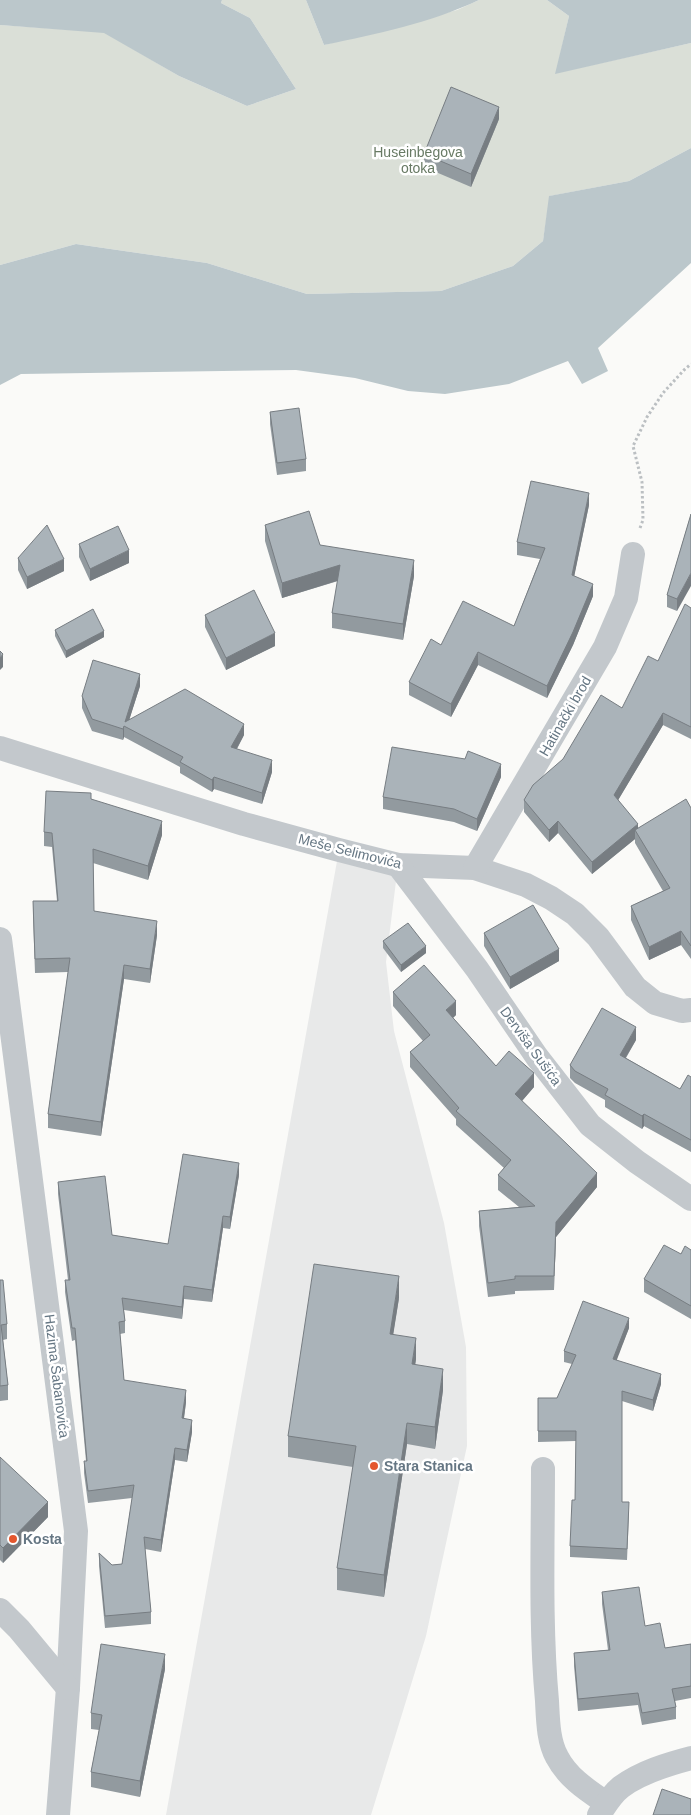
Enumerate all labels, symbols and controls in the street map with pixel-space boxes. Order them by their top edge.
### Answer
park label: Huseinbegova otoka [373,144,463,176]
street label: Hatinački brod [536,673,594,759]
street label: Meše Selimovića [297,830,403,872]
street label: Derviša Sušića [497,1004,565,1089]
street label: Hazima Šabanovića [41,1313,73,1439]
place label: Stara Stanica [384,1458,473,1474]
marker: Stara Stanica [368,1460,380,1472]
place label: Kosta [23,1531,62,1547]
marker: Kosta [7,1533,19,1545]

